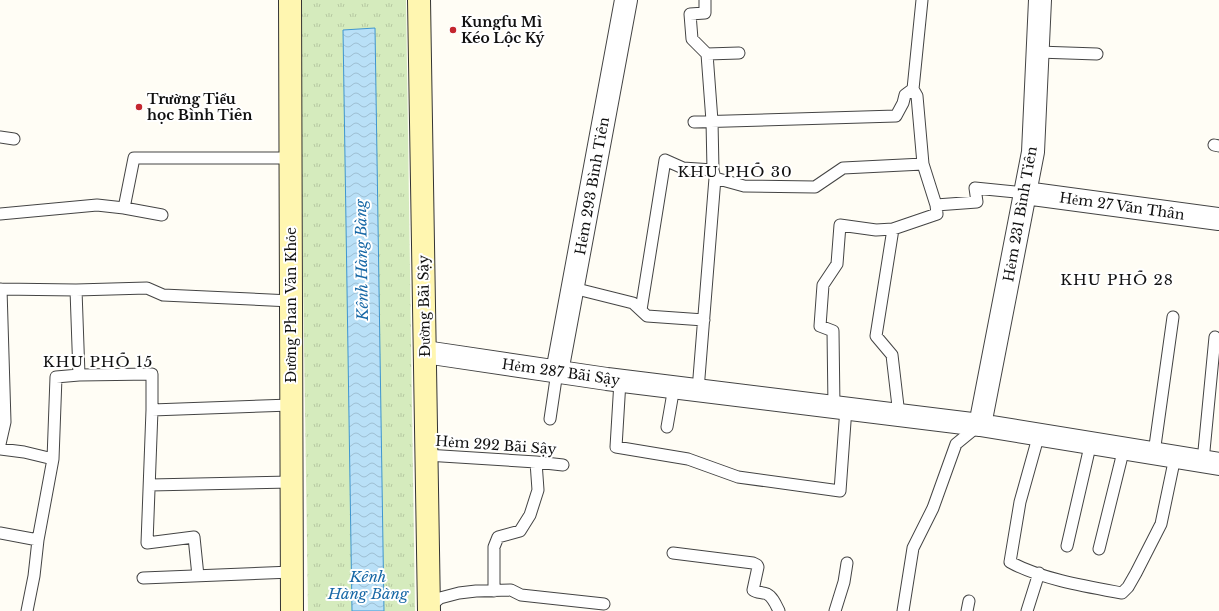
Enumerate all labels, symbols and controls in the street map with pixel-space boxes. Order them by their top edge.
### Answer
place label: Kungfu Mì Kéo Lộc Ký [461,13,545,47]
marker: Kungfu Mì Kéo Lộc Ký [448,25,458,35]
place label: Trường Tiểu học Bình Tiên [147,90,252,124]
marker: Trường Tiểu học Bình Tiên [134,102,144,112]
street label: Hẻm 293 Bình Tiên [571,115,613,257]
street label: Hẻm 231 Bình Tiên [999,144,1041,283]
district label: KHU PHỐ 30 [677,162,793,181]
street label: Hẻm 27 Văn Thân [1058,188,1186,224]
water label: Kênh Hàng Bàng [351,199,372,322]
street label: Đường Phan Văn Khỏe [282,227,300,383]
street label: Đường Bãi Sậy [414,255,434,357]
district label: KHU PHỐ 28 [1060,270,1174,289]
district label: KHU PHỐ 15 [43,352,153,371]
street label: Hẻm 287 Bãi Sậy [501,355,621,389]
street label: Hẻm 292 Bãi Sậy [435,432,557,458]
water label: Kênh Hàng Bàng [327,567,409,603]

